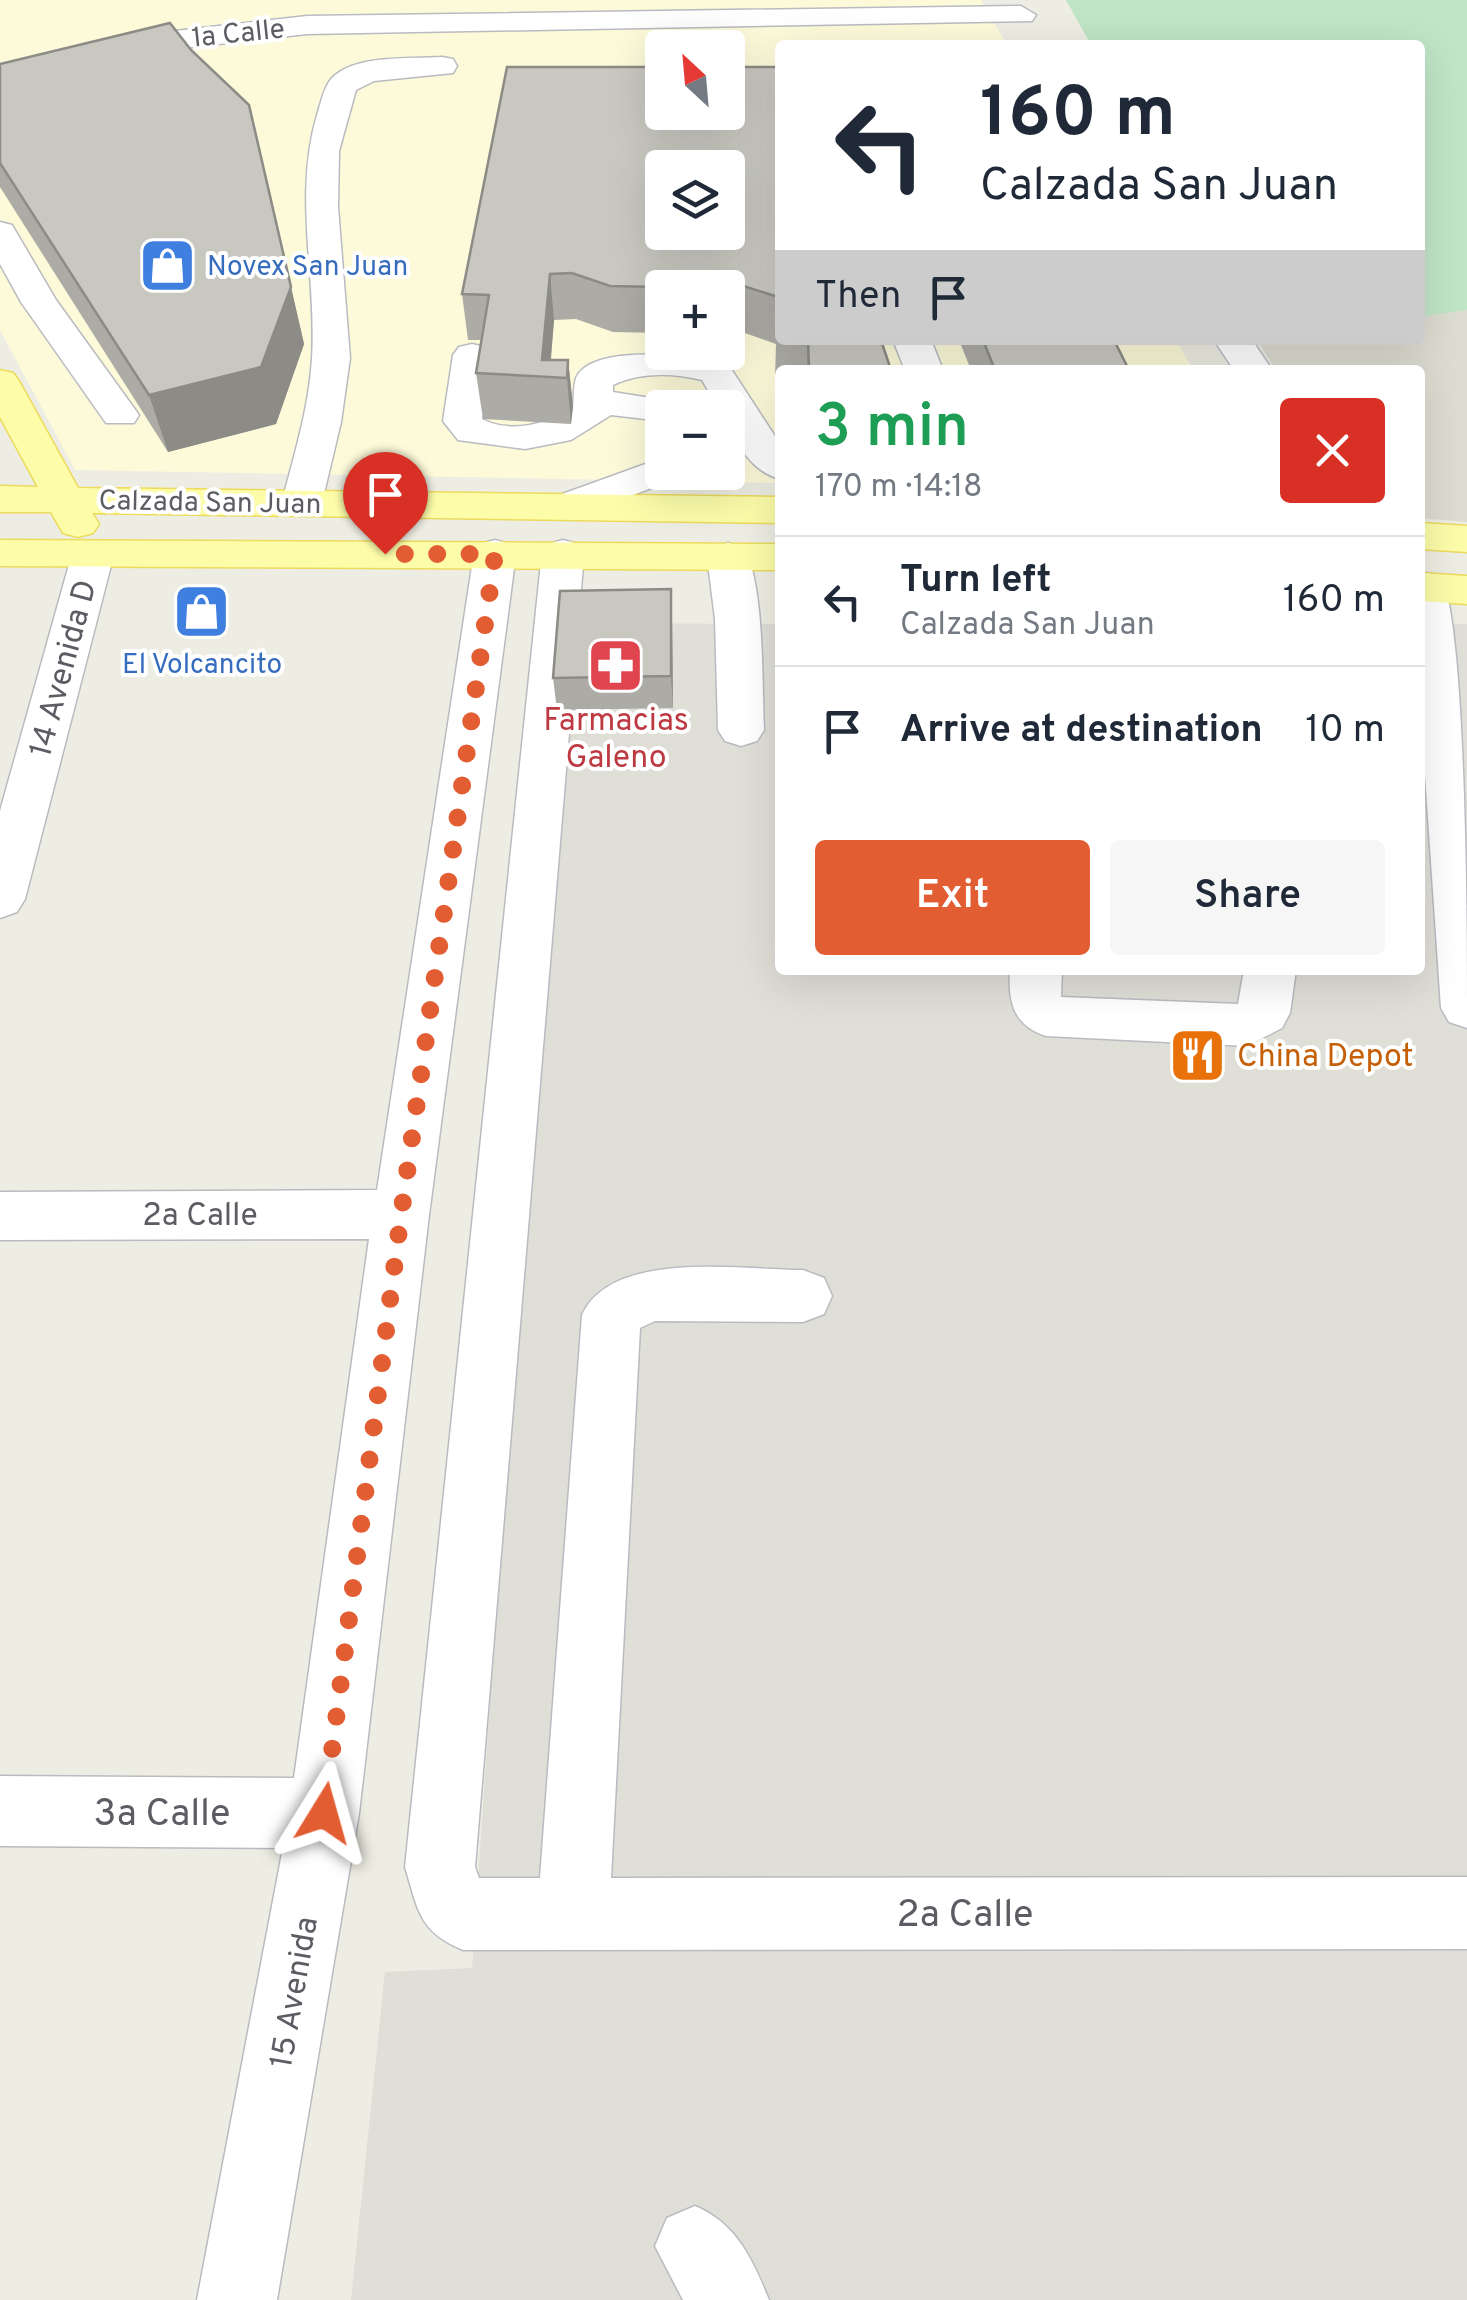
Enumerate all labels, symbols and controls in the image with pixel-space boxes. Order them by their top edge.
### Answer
street label: 1a Calle [190,12,287,58]
north arrow [645,30,745,130]
map controls [645,30,745,490]
text: 160 m [980,72,1176,161]
icon: left [815,80,945,210]
button: layers [645,150,745,250]
text: Calzada San Juan [980,159,1338,216]
shop icon: Novex San Juan [138,235,198,295]
place label: Novex San Juan [207,250,408,286]
button: + [645,270,745,370]
icon: arrive [921,270,976,325]
text: Then [815,273,901,322]
button: − [645,390,745,490]
text: 3 min [815,392,969,468]
button: close [1280,398,1385,503]
pin [343,452,428,555]
icon: arrive [358,467,413,522]
text: 170 m · 14:18 [815,468,983,508]
street label: Calzada San Juan [98,484,322,524]
text: Turn left [900,557,1052,606]
icon: left [815,574,870,629]
street label: 14 Avenida D [22,576,108,762]
text: 160 m [1283,577,1385,626]
shop icon: El Volcancito [172,582,232,642]
text: Calzada San Juan [900,606,1155,646]
pharmacy icon: Farmacias Galeno [586,635,646,695]
place label: El Volcancito [122,648,282,684]
place label: Farmacias Galeno [543,702,689,779]
icon: arrive [815,704,870,759]
text: Arrive at destination [900,707,1263,756]
text: 10 m [1305,707,1385,756]
button: Exit [815,840,1090,955]
button: Share [1110,840,1385,955]
restaurant icon: China Depot [1168,1025,1228,1085]
place label: China Depot [1237,1038,1414,1078]
street label: 2a Calle [142,1197,258,1237]
position arrow [272,1761,376,1865]
street label: 3a Calle [93,1791,231,1840]
street label: 2a Calle [896,1892,1034,1941]
street label: 15 Avenida [263,1914,329,2071]

